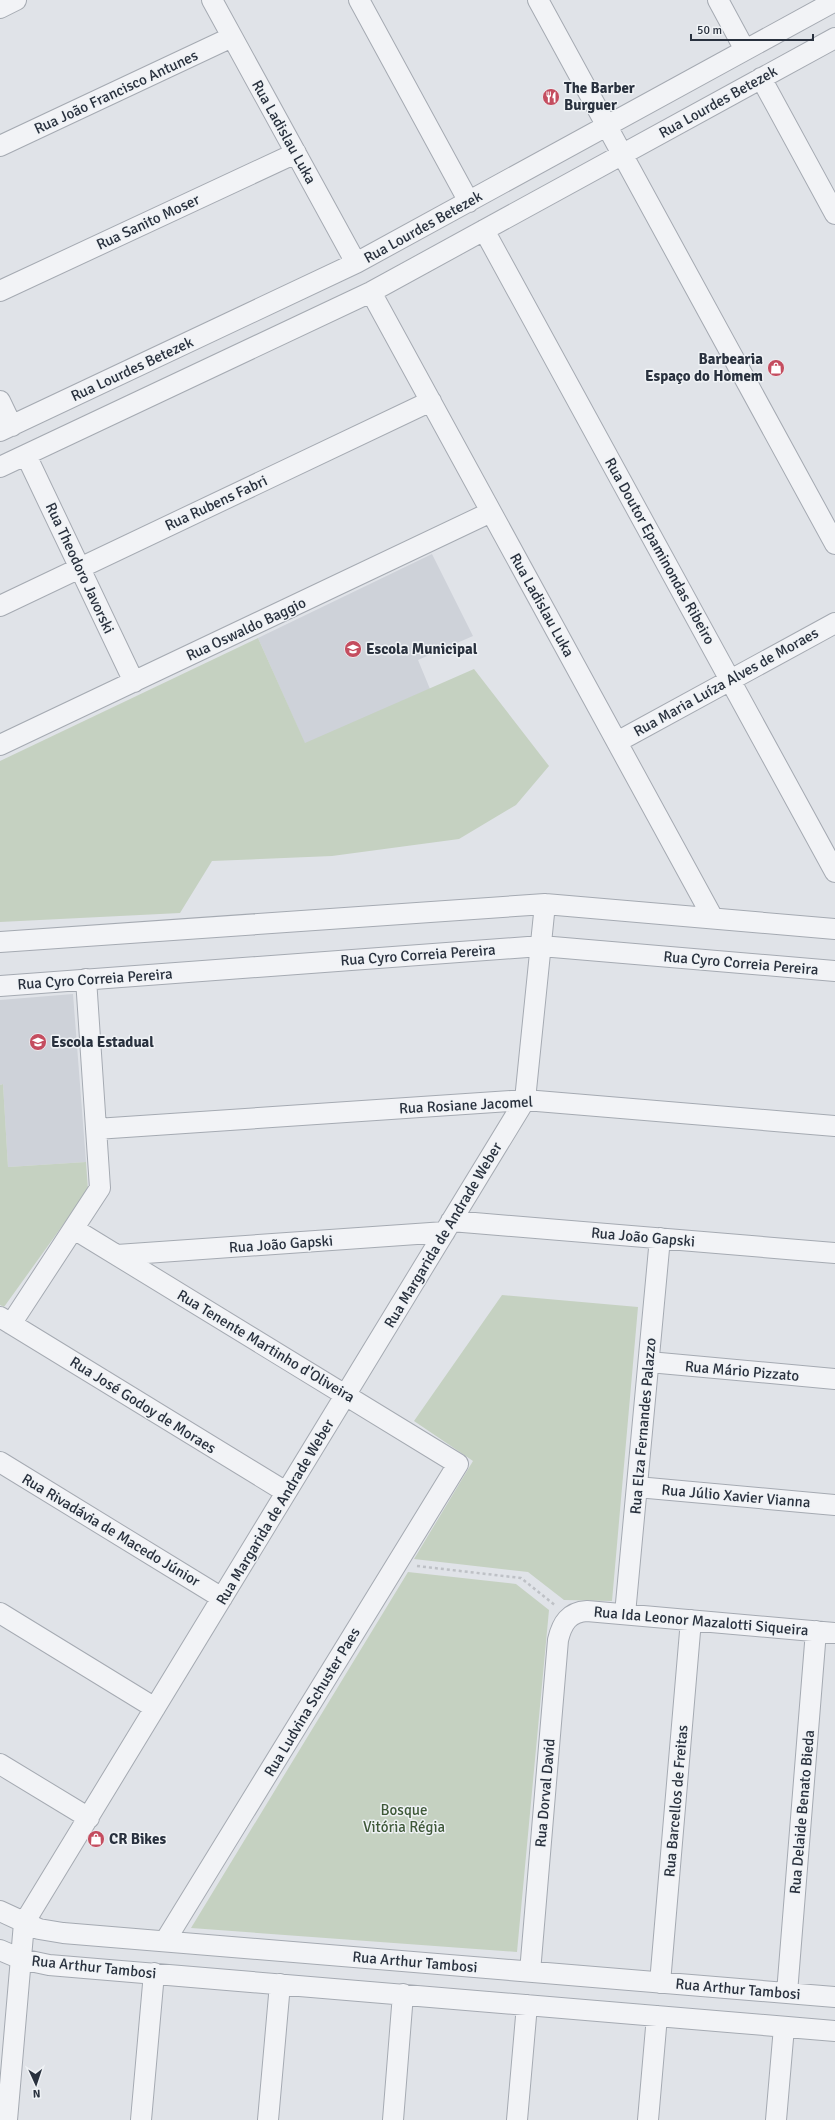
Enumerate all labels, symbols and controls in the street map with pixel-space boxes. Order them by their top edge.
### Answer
scale bar [691,16,813,42]
text: 50 m [697,23,722,38]
street label: Rua João Francisco Antunes [31,46,201,138]
street label: Rua Lourdes Betezek [656,62,781,142]
street label: Rua Ladislau Luka [248,77,320,187]
place label: The Barber Burguer [564,79,635,114]
restaurant icon: The Barber Burguer [541,87,561,107]
street label: Rua Lourdes Betezek [361,187,486,267]
street label: Rua Sanito Moser [94,190,203,254]
street label: Rua Lourdes Betezek [68,333,196,405]
place label: Barbearia Espaço do Homem [645,350,763,385]
shop icon: Barbearia Espaço do Homem [766,358,786,378]
street label: Rua Doutor Epaminondas Ribeiro [601,455,719,648]
street label: Rua Rubens Fabri [162,471,270,535]
street label: Rua Theodoro Javorski [42,500,118,636]
street label: Rua Ladislau Luka [506,550,578,660]
street label: Rua Oswaldo Baggio [183,593,309,665]
street label: Rua Maria Luíza Alves de Moraes [630,623,822,740]
school or university icon: Escola Municipal [343,639,363,659]
place label: Escola Municipal [366,640,478,658]
street label: Rua Cyro Correia Pereira [340,941,496,969]
street label: Rua Cyro Correia Pereira [663,947,819,979]
street label: Rua Cyro Correia Pereira [17,965,173,993]
school or university icon: Escola Estadual [28,1032,48,1052]
place label: Escola Estadual [51,1033,154,1051]
street label: Rua Rosiane Jacomel [399,1093,533,1117]
street label: Rua Margarida de Andrade Weber [380,1138,506,1331]
street label: Rua João Gapski [590,1223,696,1251]
street label: Rua João Gapski [228,1231,334,1257]
street label: Rua Tenente Martinho d'Oliveira [174,1286,358,1406]
street label: Rua Elza Fernandes Palazzo [626,1337,660,1515]
street label: Rua José Godoy de Moraes [67,1353,220,1458]
street label: Rua Mário Pizzato [684,1357,800,1385]
street label: Rua Margarida de Andrade Weber [212,1415,338,1608]
street label: Rua Rivadávia de Macedo Júnior [19,1470,204,1591]
street label: Rua Júlio Xavier Vianna [661,1481,811,1511]
street label: Rua Ida Leonor Mazalotti Siqueira [593,1603,809,1639]
street label: Rua Ludvina Schuster Paes [260,1624,364,1780]
street label: Rua Barcellos de Freitas [660,1724,692,1878]
street label: Rua Delaide Benato Bieda [786,1729,818,1895]
street label: Rua Dorval David [531,1738,559,1848]
park label: Bosque Vitória Régia [363,1801,445,1836]
shop icon: CR Bikes [86,1829,106,1849]
place label: CR Bikes [109,1830,166,1848]
street label: Rua Arthur Tambosi [352,1948,478,1976]
street label: Rua Arthur Tambosi [31,1951,157,1983]
street label: Rua Arthur Tambosi [675,1975,801,2003]
north arrow [16,2064,56,2104]
text: N [32,2087,41,2100]

